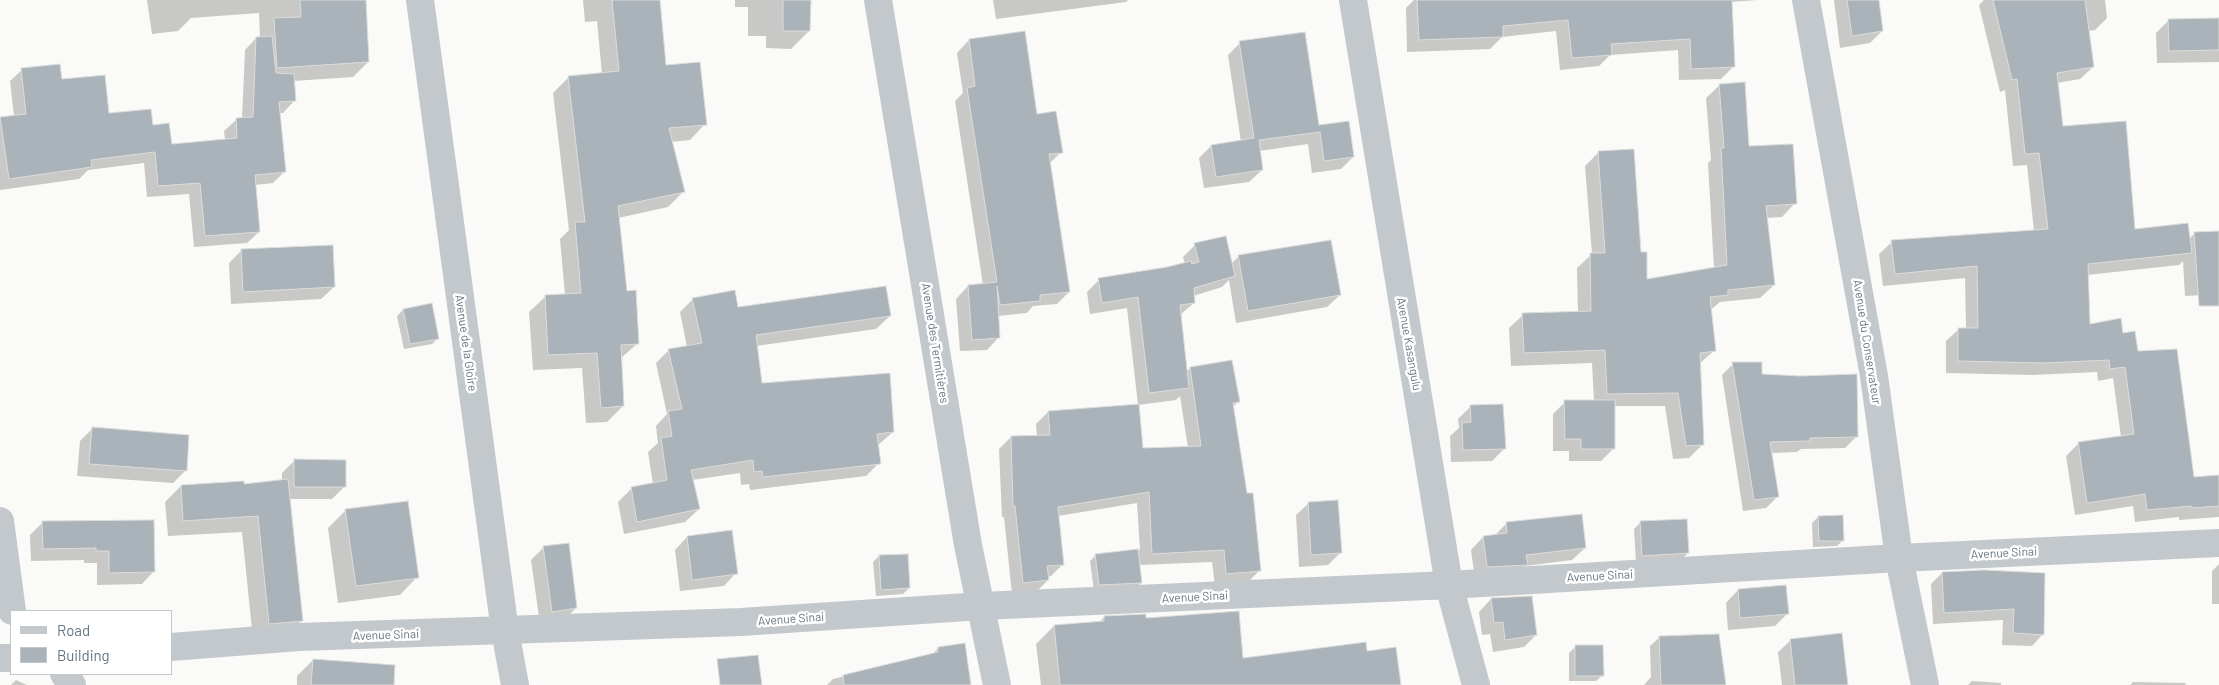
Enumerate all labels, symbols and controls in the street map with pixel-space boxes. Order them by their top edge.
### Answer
street label: Avenue du Conservateur [1850,279,1884,405]
street label: Avenue des Termitières [918,282,952,404]
street label: Avenue de la Gloire [452,294,480,392]
street label: Avenue Kasangulu [1394,296,1424,392]
street label: Avenue Sinai [1971,544,2037,562]
street label: Avenue Sinai [1567,567,1633,585]
street label: Avenue Sinai [1162,588,1228,606]
legend [10,610,172,675]
street label: Avenue Sinai [757,610,825,628]
text: Road [57,621,90,639]
street label: Avenue Sinai [353,627,419,643]
text: Building [57,646,110,664]

